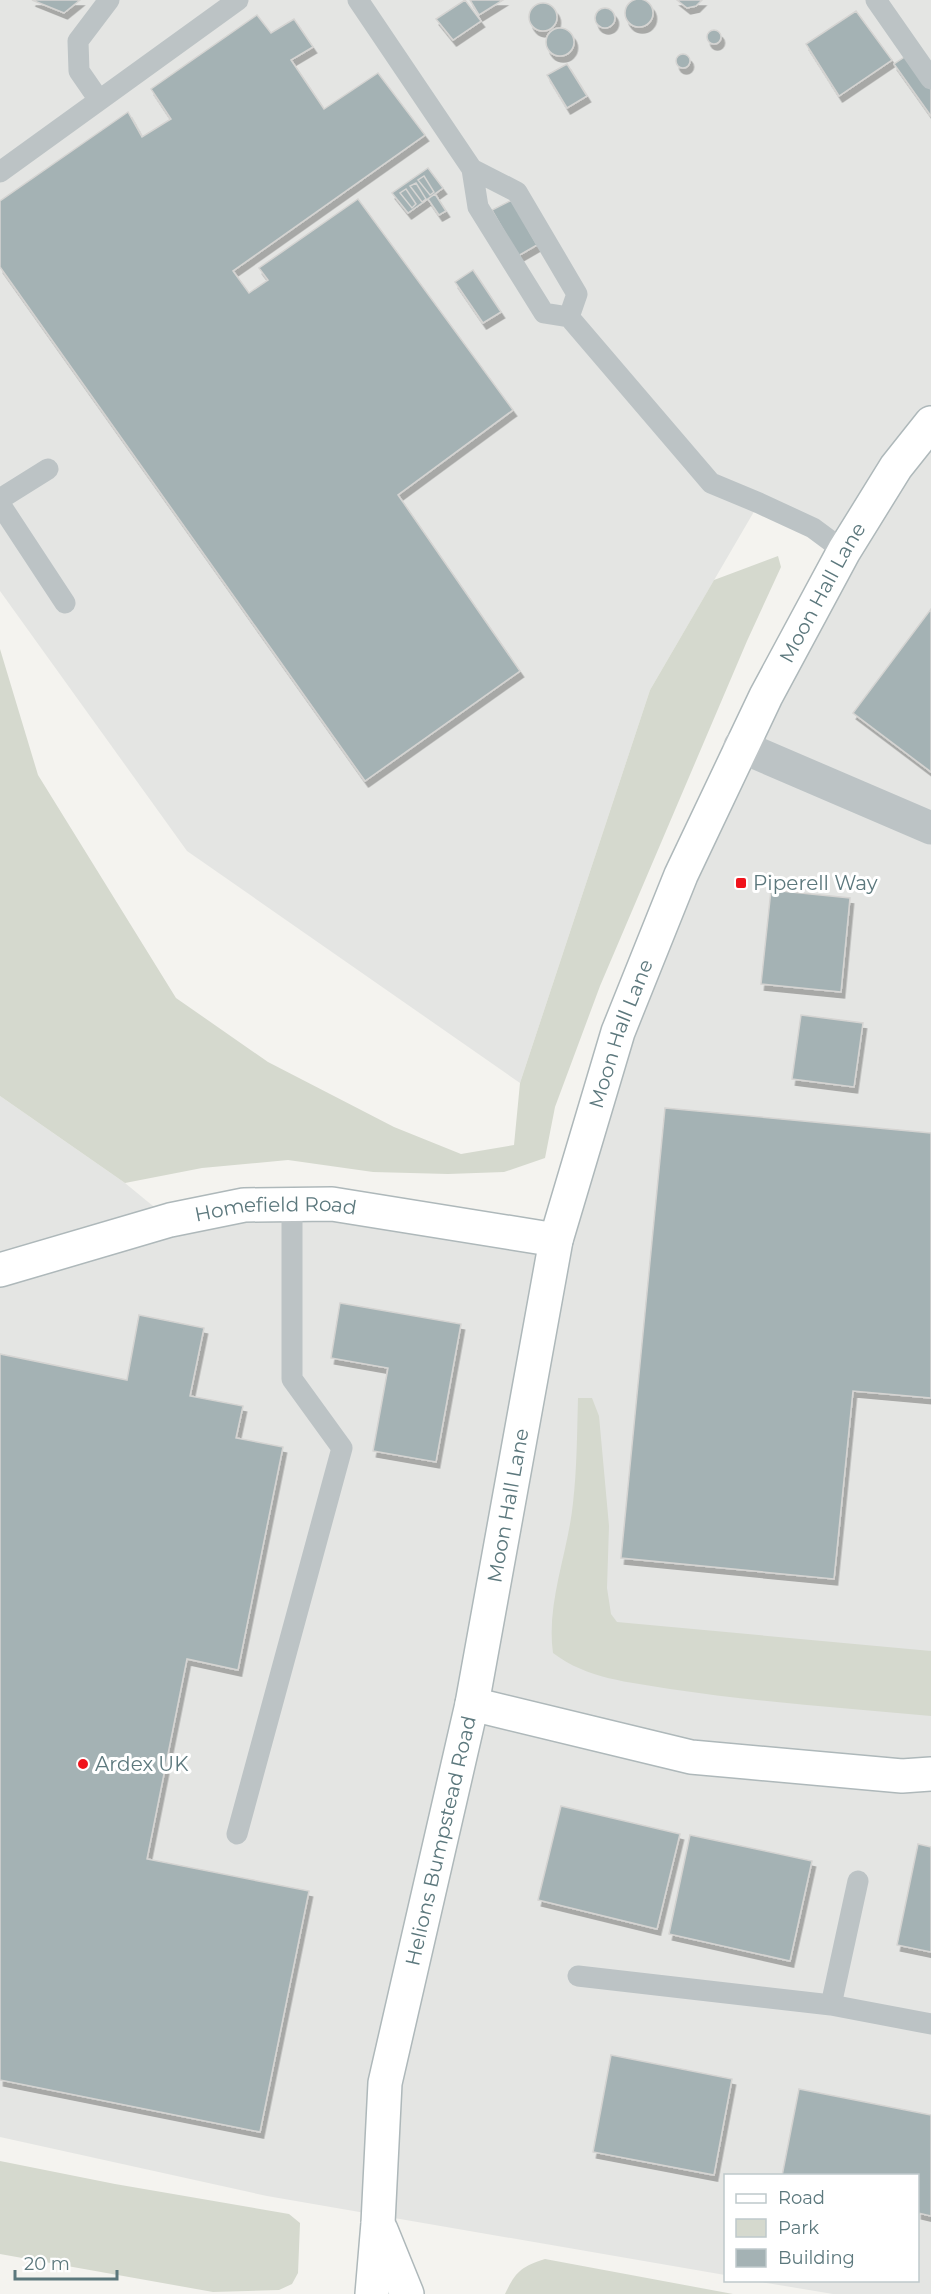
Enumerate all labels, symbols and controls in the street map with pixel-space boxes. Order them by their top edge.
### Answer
street label: Moon Hall Lane [774,518,871,667]
place label: Piperell Way [753,871,878,895]
marker: Piperell Way [734,876,748,890]
street label: Moon Hall Lane [584,956,658,1111]
street label: Homefield Road [192,1192,358,1227]
street label: Moon Hall Lane [482,1426,534,1585]
street label: Helions Bumpstead Road [400,1713,481,1968]
place label: Ardex UK [95,1752,189,1776]
marker: Ardex UK [76,1757,90,1771]
legend [724,2174,919,2282]
text: Road [778,2187,825,2209]
text: Park [778,2217,819,2239]
scale bar [15,2243,117,2281]
text: Building [778,2247,855,2269]
text: 20 m [24,2253,70,2275]

